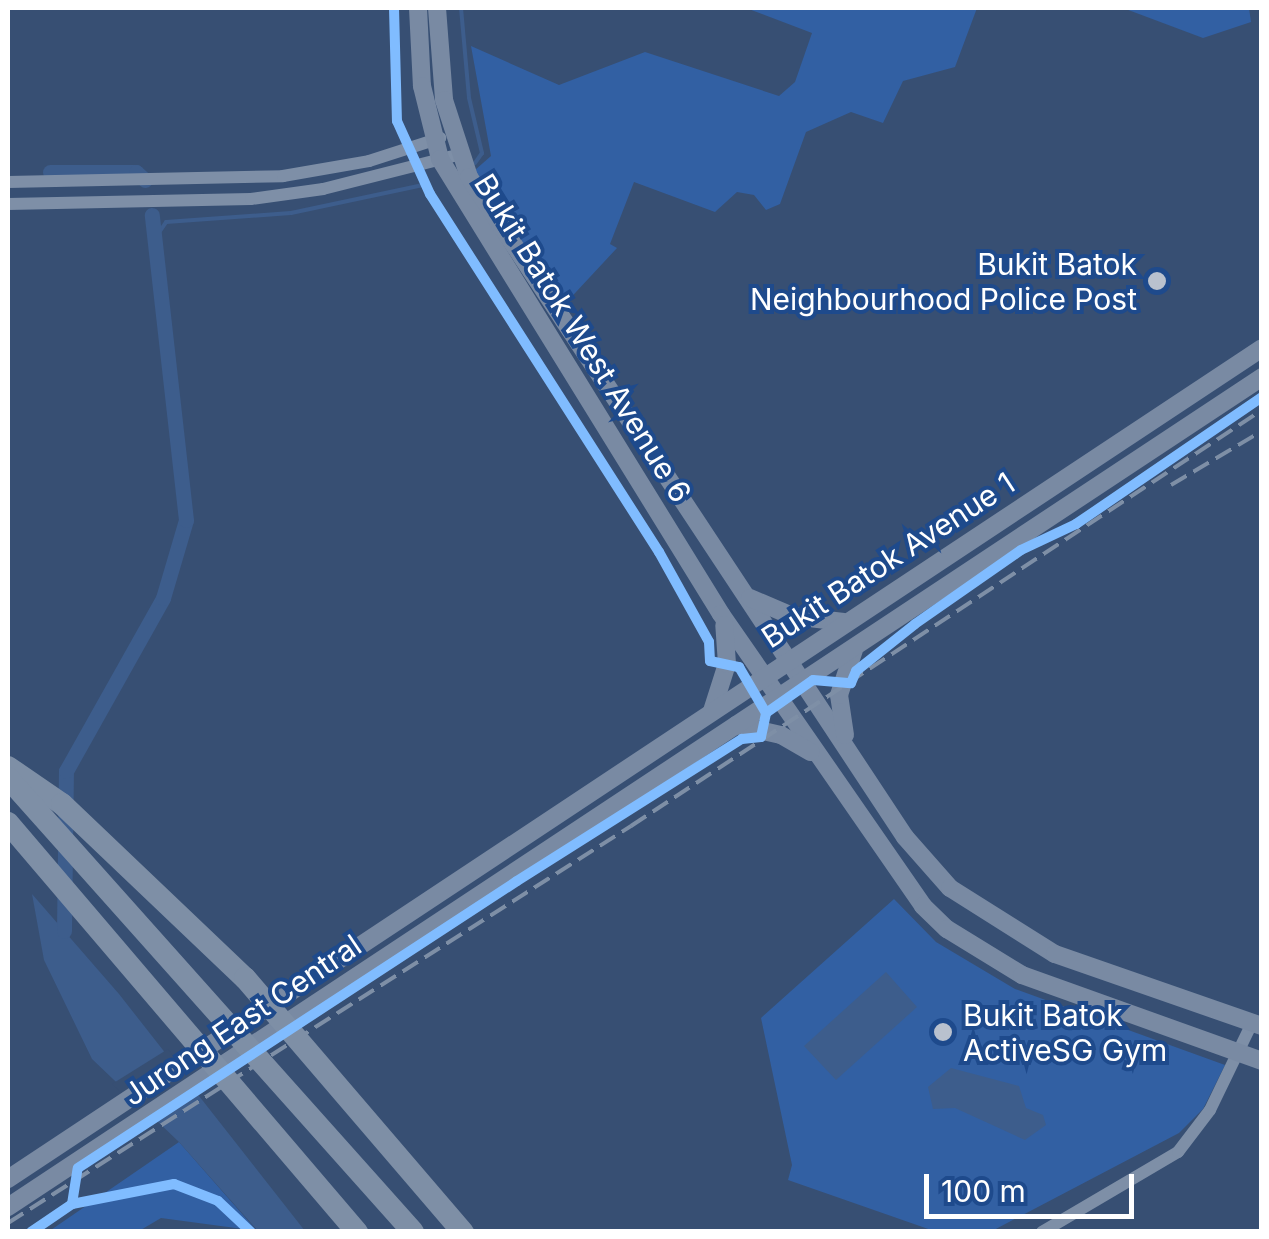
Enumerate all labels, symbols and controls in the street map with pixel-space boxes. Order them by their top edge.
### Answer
street label: Bukit Batok West Avenue 6 [467,167,699,509]
place label: Bukit Batok Neighbourhood Police Post [750,246,1137,316]
marker: Bukit Batok Neighbourhood Police Post [1146,270,1168,292]
street label: Bukit Batok Avenue 1 [755,465,1021,655]
street label: Jurong East Central [116,927,368,1113]
place label: Bukit Batok ActiveSG Gym [963,997,1167,1068]
marker: Bukit Batok ActiveSG Gym [932,1021,954,1043]
scale bar [929,1154,1139,1216]
text: 100 m [941,1173,1026,1209]

